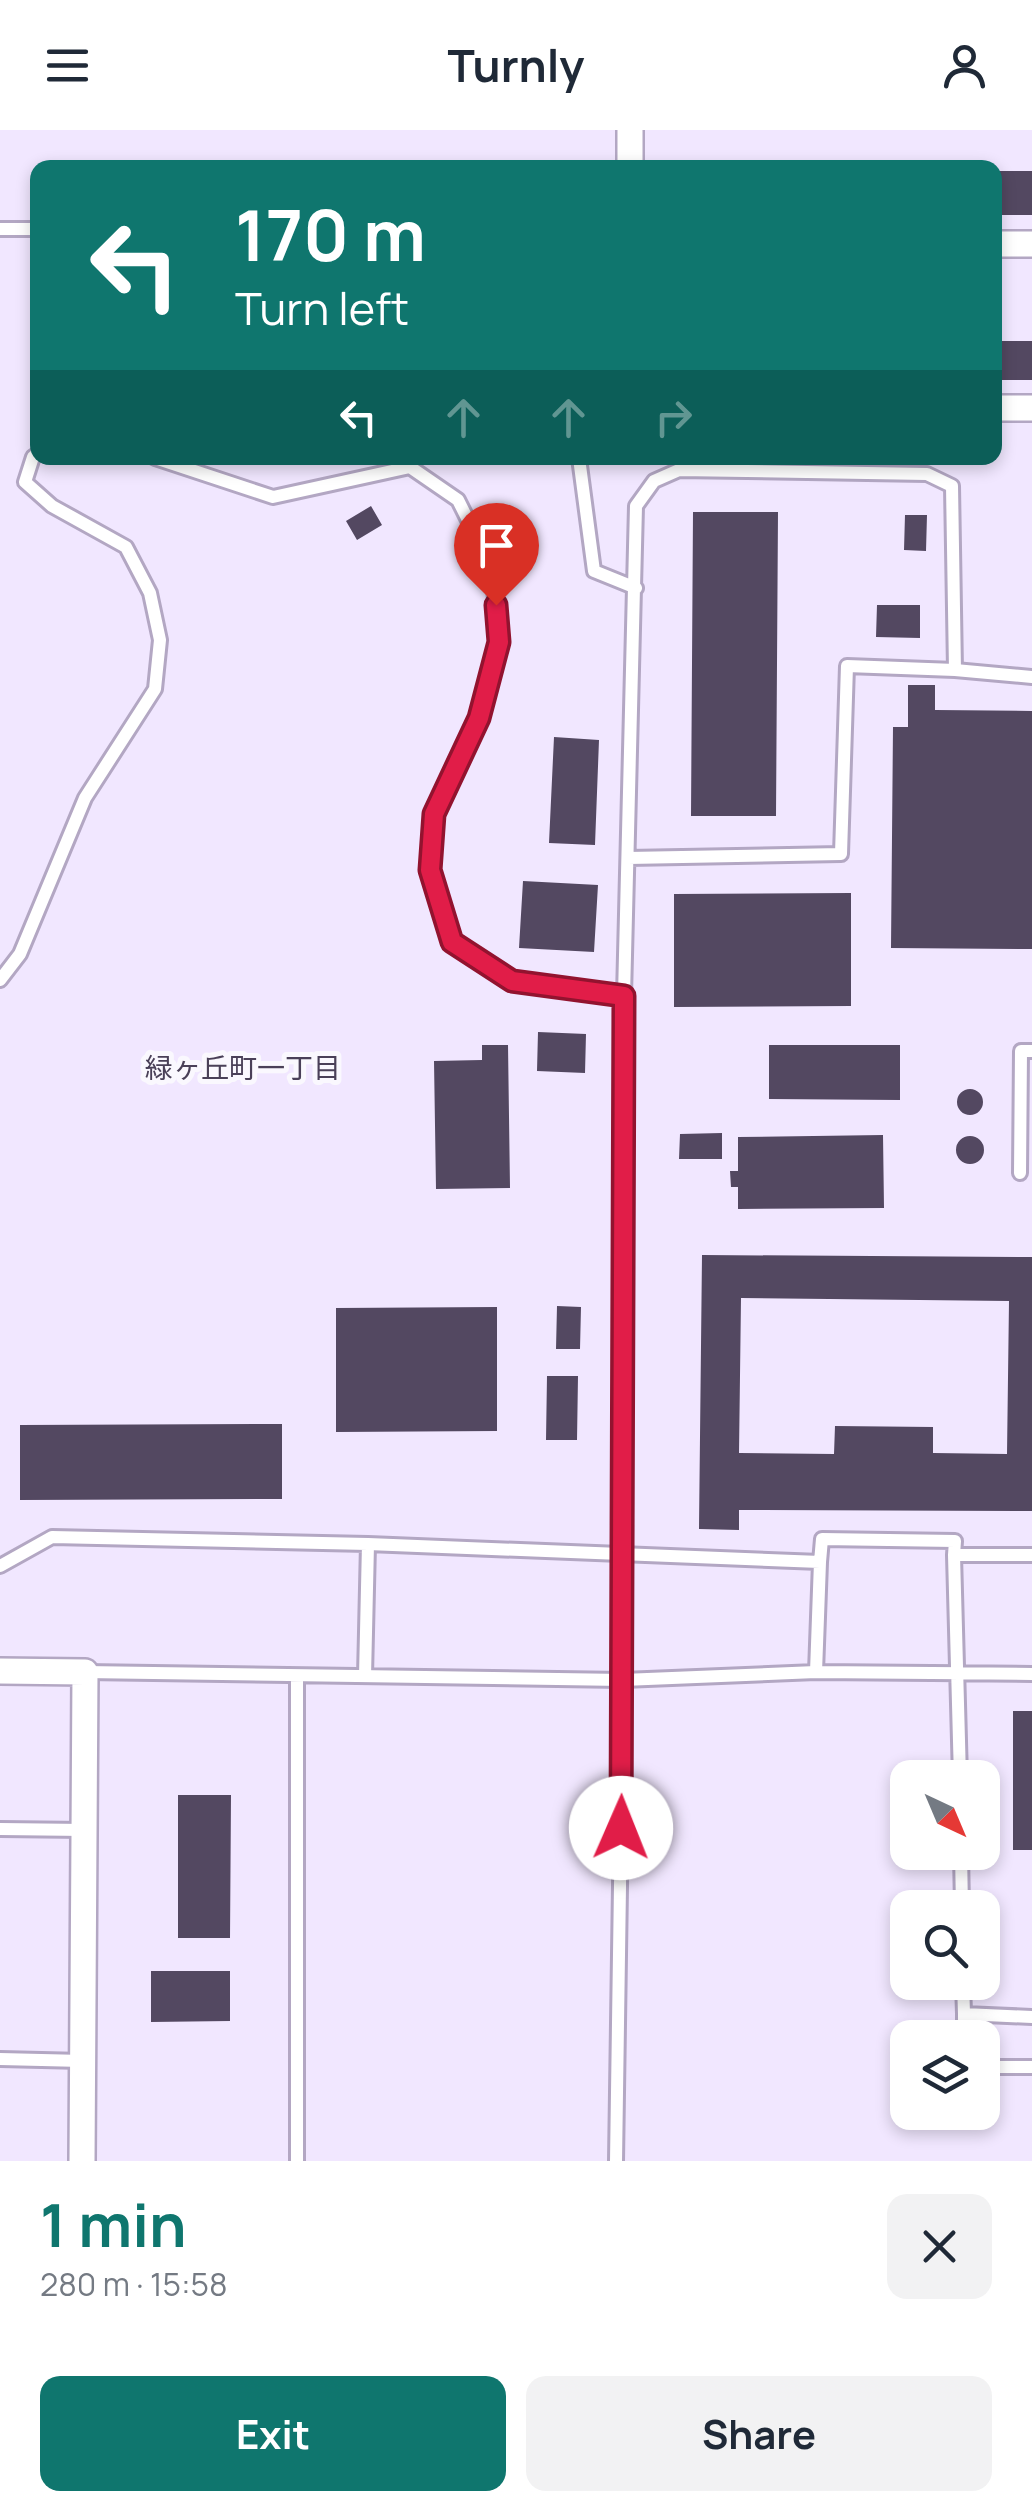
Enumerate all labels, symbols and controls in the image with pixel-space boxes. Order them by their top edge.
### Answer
text: Turnly [447,34,585,96]
icon: menu [40,38,95,93]
icon: person [937,38,992,93]
text: 170 m [235,186,426,282]
icon: left [70,200,200,330]
text: Turn left [235,277,409,339]
icon: left [331,390,386,445]
icon: ahead [436,390,491,445]
icon: ahead [541,390,596,445]
icon: right [646,390,701,445]
pin [454,503,539,606]
icon: arrive [469,518,524,573]
district label: 緑ヶ丘町一丁目 [145,1048,341,1086]
north arrow [890,1760,1000,1870]
map controls [890,1760,1000,2130]
position arrow [569,1776,673,1880]
button: search [890,1890,1000,2000]
button: layers [890,2020,1000,2130]
text: 1 min [40,2183,187,2265]
button: close [887,2194,992,2299]
text: 280 m · 15:58 [40,2262,228,2306]
button: Exit [40,2376,506,2491]
button: Share [526,2376,992,2491]

